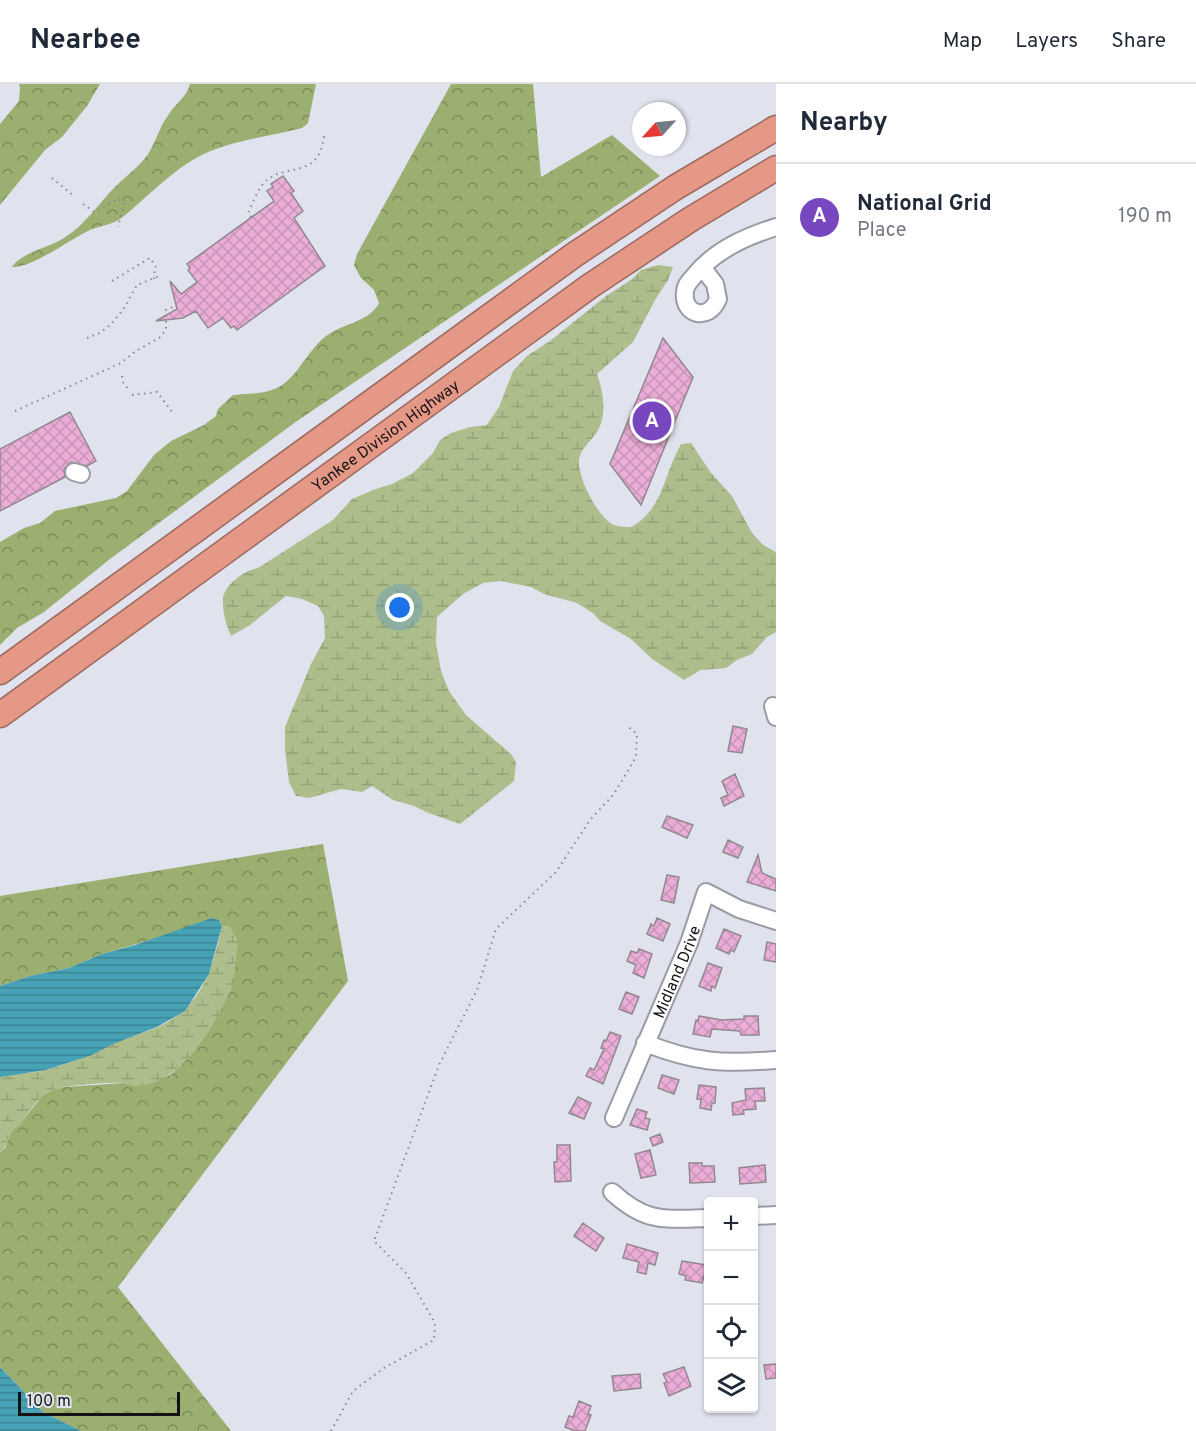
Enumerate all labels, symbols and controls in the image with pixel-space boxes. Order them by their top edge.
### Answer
text: Nearbee [30,23,141,59]
text: Map [943,28,982,55]
text: Layers [1015,28,1078,55]
text: Share [1111,28,1166,55]
north arrow [632,102,686,156]
text: Nearby [800,107,888,140]
text: National Grid [857,191,992,218]
text: A [812,204,827,230]
text: 190 m [1118,204,1172,230]
text: Place [857,218,907,244]
street label: Yankee Division Highway [308,376,464,497]
pin: A [632,398,672,444]
your location [385,593,414,622]
street label: Midland Drive [650,923,706,1022]
map controls [704,1197,758,1413]
button: + [704,1197,758,1251]
button: − [704,1251,758,1305]
button: locate [704,1305,758,1359]
button: layers [704,1359,758,1413]
scale bar [18,1389,180,1416]
text: 100 m [27,1392,71,1412]

